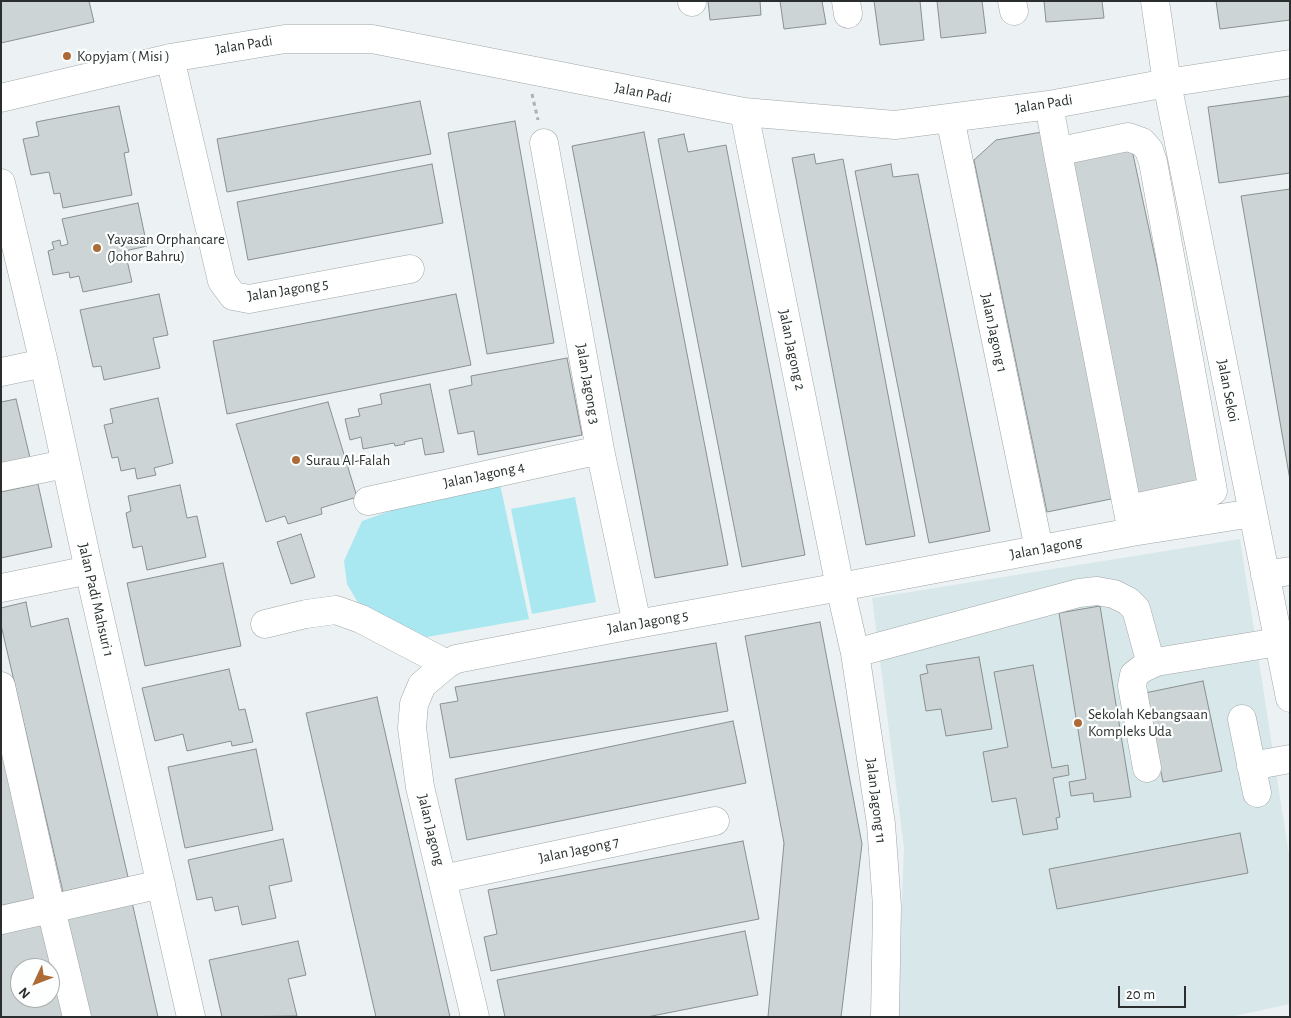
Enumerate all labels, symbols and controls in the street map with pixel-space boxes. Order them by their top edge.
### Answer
street label: Jalan Padi [214,32,274,58]
place label: Kopyjam ( Misi ) [77,47,170,65]
marker: Kopyjam ( Misi ) [61,50,73,62]
street label: Jalan Padi [613,79,673,107]
street label: Jalan Padi [1014,91,1074,117]
place label: Yayasan Orphancare (Johor Bahru) [107,230,225,265]
marker: Yayasan Orphancare (Johor Bahru) [91,242,103,254]
street label: Jalan Jagong 5 [246,275,330,305]
street label: Jalan Jagong 1 [977,292,1011,374]
street label: Jalan Jagong 2 [775,308,809,392]
street label: Jalan Jagong 3 [572,342,604,426]
street label: Jalan Sekoi [1213,358,1243,424]
place label: Surau Al-Falah [306,451,390,469]
marker: Surau Al-Falah [290,454,302,466]
street label: Jalan Jagong 4 [442,458,526,492]
street label: Jalan Jagong [1009,532,1083,564]
street label: Jalan Padi Mahsuri 1 [74,542,118,658]
street label: Jalan Jagong 5 [606,606,690,638]
place label: Sekolah Kebangsaan Kompleks Uda [1088,705,1208,740]
marker: Sekolah Kebangsaan Kompleks Uda [1072,717,1084,729]
street label: Jalan Jagong 11 [862,757,890,845]
street label: Jalan Jagong [413,792,449,868]
street label: Jalan Jagong 7 [537,833,621,867]
north arrow [10,958,60,1008]
scale bar [1121,976,1188,1008]
text: N [16,984,33,1001]
text: 20 m [1126,987,1155,1002]

